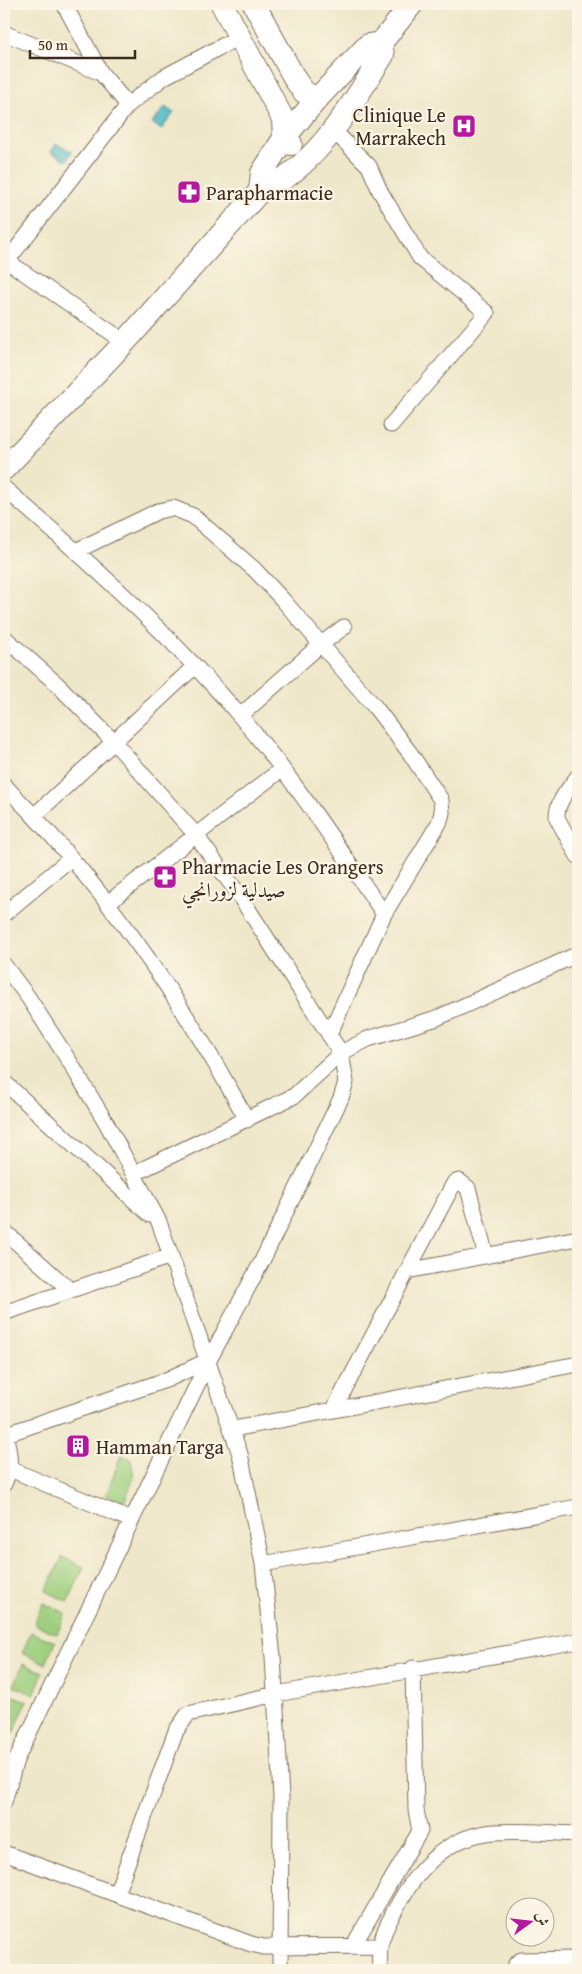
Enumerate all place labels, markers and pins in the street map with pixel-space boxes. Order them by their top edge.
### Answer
place label: Clinique Le Marrakech [353,100,446,152]
hospital icon: Clinique Le Marrakech [451,113,477,139]
place label: Parapharmacie [206,178,333,207]
pharmacy icon: Parapharmacie [176,179,202,205]
place label: Pharmacie Les Orangers صيدلية لزورانجي [182,852,384,909]
pharmacy icon: Pharmacie Les Orangers صيدلية لزورانجي [152,864,178,890]
place label: Hamman Targa [96,1432,225,1461]
building icon: Hamman Targa [65,1433,91,1459]

